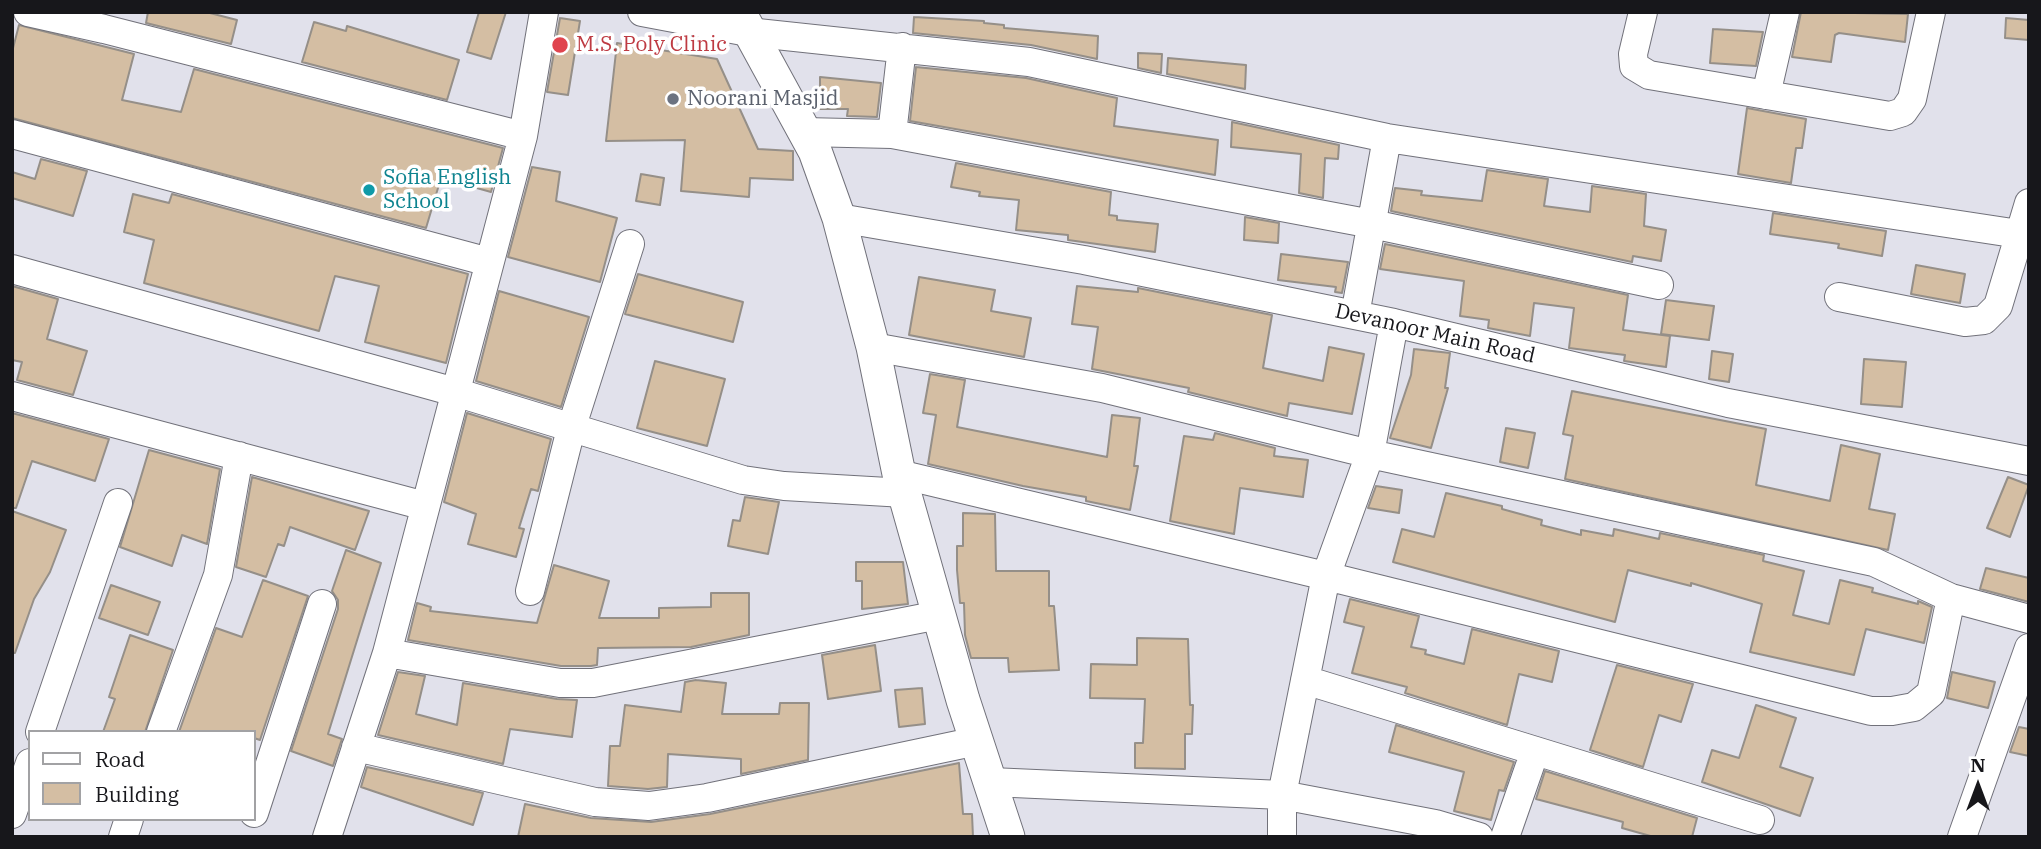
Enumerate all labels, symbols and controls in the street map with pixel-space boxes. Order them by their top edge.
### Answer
place label: M.S. Poly Clinic [576,32,727,58]
marker: M.S. Poly Clinic [550,35,570,55]
place label: Noorani Masjid [687,86,839,112]
marker: Noorani Masjid [665,91,681,107]
place label: Sofia English School [383,165,511,215]
marker: Sofia English School [361,182,377,198]
street label: Devanoor Main Road [1332,299,1538,369]
legend [28,730,256,821]
text: Road [95,745,145,773]
north arrow [1943,751,2013,821]
text: N [1970,753,1986,777]
text: Building [95,780,179,808]

